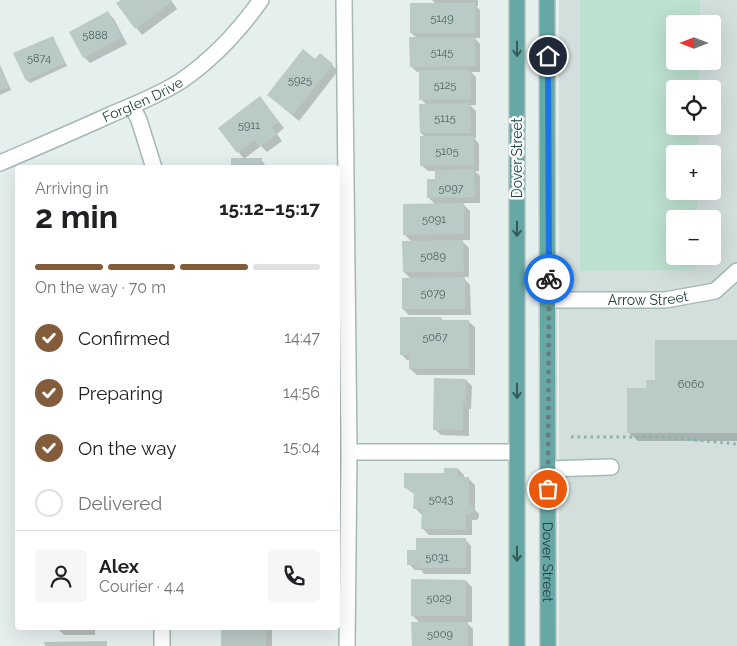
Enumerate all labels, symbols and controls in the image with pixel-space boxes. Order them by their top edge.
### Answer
house number: 5149 [430,12,454,25]
north arrow [666,15,721,70]
map controls [666,15,721,265]
house number: 5888 [82,29,108,42]
pin [527,35,569,77]
one-way arrow [512,40,522,56]
icon: home [534,42,562,70]
house number: 5145 [431,46,453,59]
house number: 5874 [27,52,51,65]
street label: Forglen Drive [100,74,186,125]
house number: 5925 [288,74,312,87]
house number: 5125 [434,79,456,92]
button: locate [666,80,721,135]
house number: 5115 [434,112,456,125]
street label: Dover Street [509,117,525,198]
house number: 5911 [238,119,260,132]
house number: 5105 [435,145,459,158]
button: + [666,145,721,200]
text: Arriving in [35,179,109,198]
house number: 5097 [439,182,464,195]
text: 15:12–15:17 [219,197,320,219]
text: 2 min [35,198,118,235]
button: − [666,210,721,265]
house number: 5091 [422,213,446,226]
one-way arrow [512,220,522,236]
house number: 5089 [420,250,446,263]
courier [524,254,574,304]
icon: bike [535,265,563,293]
text: On the way · 70 m [35,278,166,297]
house number: 5079 [421,287,445,300]
street label: Arrow Street [608,288,690,308]
icon: check [35,324,63,352]
text: Confirmed [78,327,170,349]
text: 14:47 [284,328,320,347]
house number: 5067 [422,331,448,344]
house number: 6060 [678,378,705,391]
icon: check [35,379,63,407]
text: Preparing [78,382,163,404]
one-way arrow [512,382,522,399]
text: 14:56 [283,383,320,402]
icon: check [35,434,63,462]
text: On the way [78,437,177,459]
text: 15:04 [283,438,320,457]
pin [527,468,569,510]
icon: bag [534,475,562,503]
text: Delivered [78,492,162,514]
house number: 5043 [429,493,453,506]
street label: Dover Street [540,522,556,603]
one-way arrow [512,545,522,561]
button: person [35,550,87,602]
button: phone [268,550,320,602]
house number: 5031 [425,551,449,564]
text: Alex [99,555,139,577]
text: Courier · 4.4 [99,577,184,596]
house number: 5029 [427,592,451,605]
house number: 5009 [427,628,453,641]

